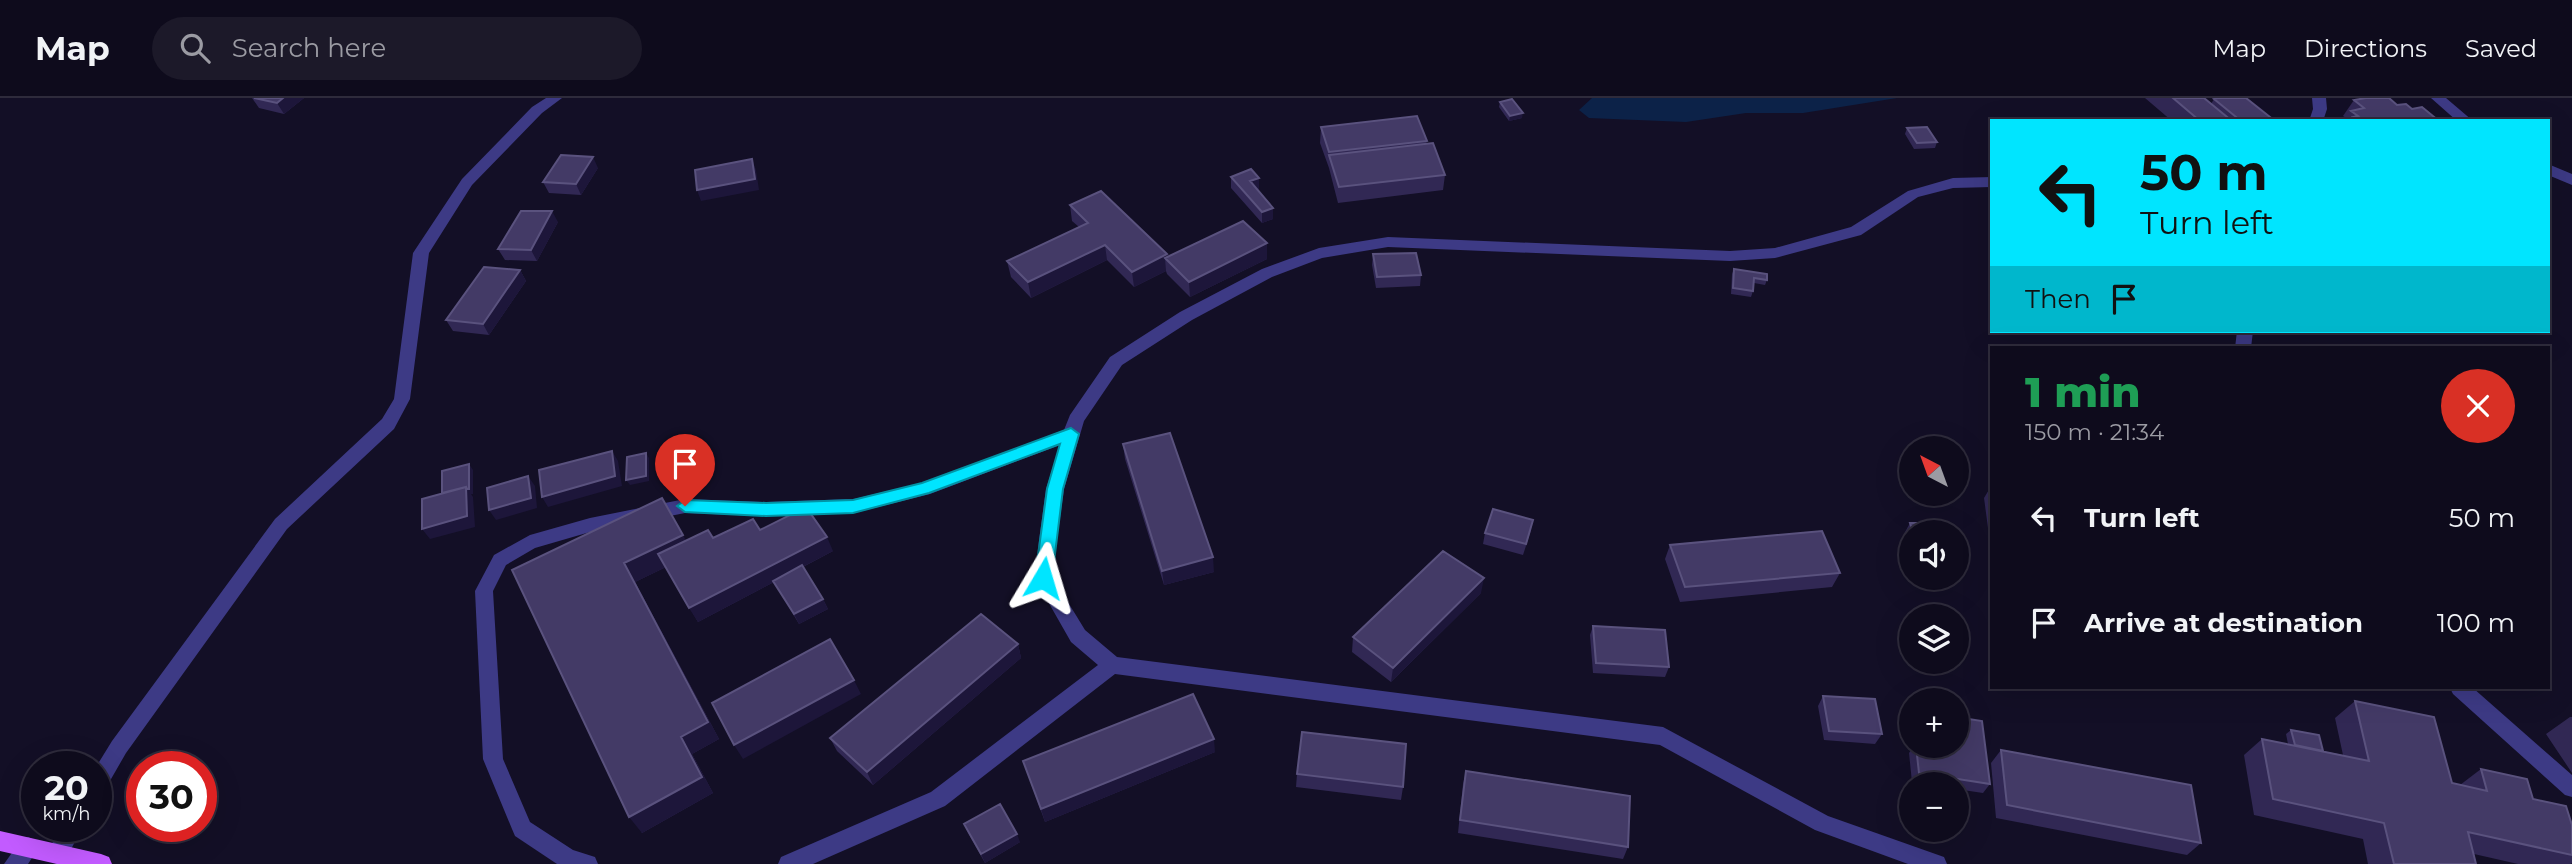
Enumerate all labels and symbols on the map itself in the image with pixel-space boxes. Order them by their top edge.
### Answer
pin [655,434,715,506]
north arrow [1899,436,1969,506]
position arrow [1006,541,1080,615]
speed limit sign: 30 [126,751,217,842]

